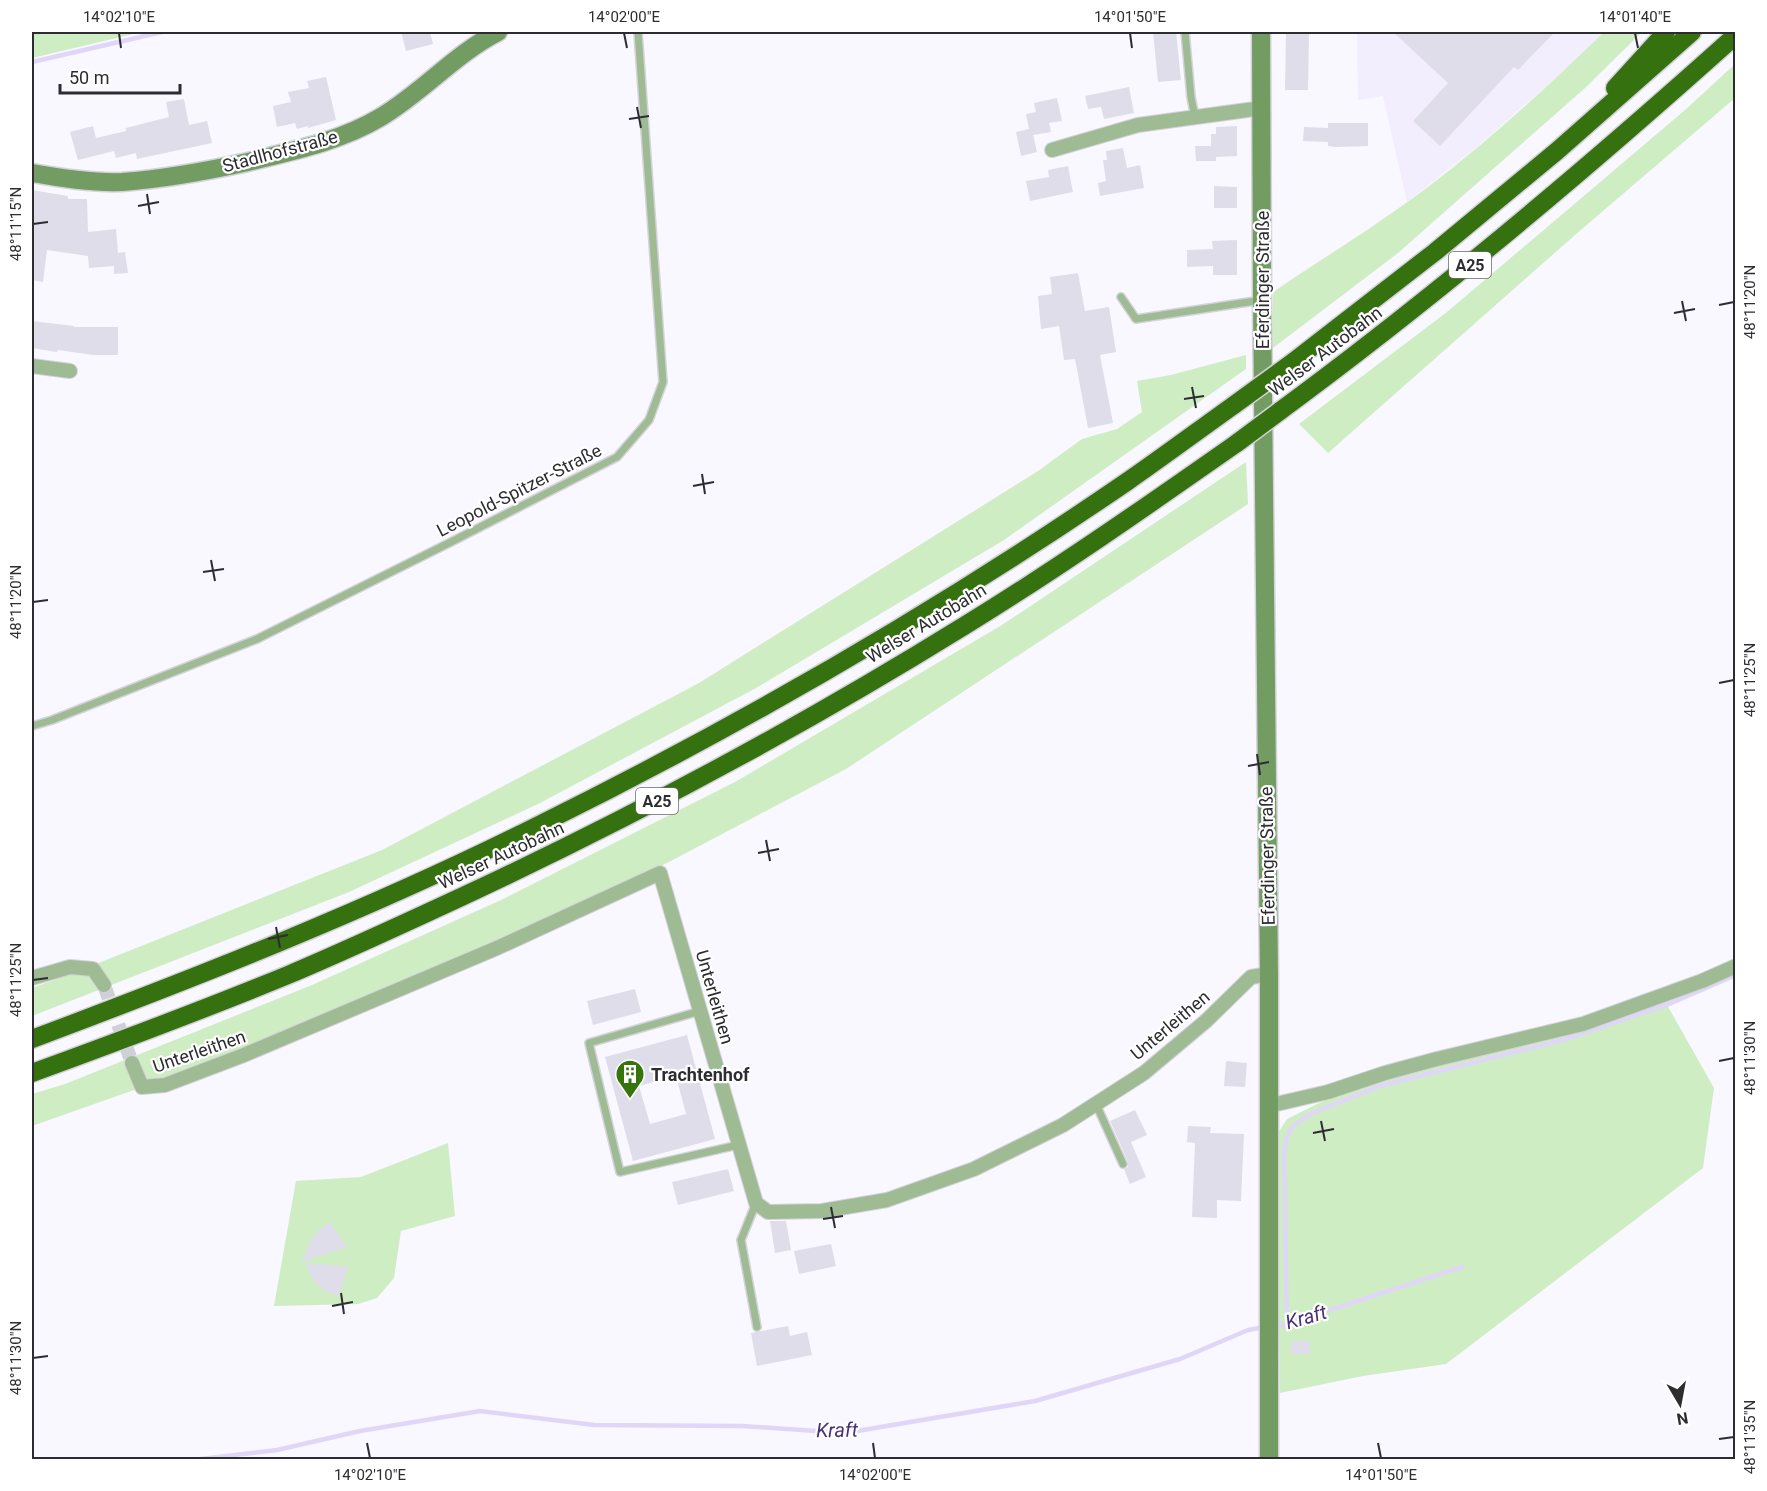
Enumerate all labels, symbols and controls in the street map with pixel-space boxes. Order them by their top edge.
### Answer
text: 14°02'10"E [83,8,156,26]
text: 14°02'00"E [588,8,661,26]
text: 14°01'50"E [1094,8,1167,26]
text: 14°01'40"E [1599,8,1672,26]
scale bar [60,57,180,95]
text: 50 m [69,67,109,88]
street label: Stadlhofstraße [220,126,340,176]
text: 48°11'15"N [7,187,25,261]
street label: Eferdinger Straße [1252,211,1273,349]
road number: A25 [1449,252,1491,278]
text: 48°11'20"N [1741,265,1759,339]
street label: Welser Autobahn [1264,302,1386,400]
street label: Leopold-Spitzer-Straße [433,439,605,541]
text: 48°11'20"N [7,565,25,639]
street label: Welser Autobahn [862,579,990,667]
text: 48°11'25"N [1741,643,1759,717]
street label: Eferdinger Straße [1255,786,1279,926]
road number: A25 [636,788,678,814]
street label: Welser Autobahn [435,817,567,893]
text: 48°11'25"N [7,943,25,1017]
street label: Unterleithen [692,948,738,1046]
street label: Unterleithen [1126,986,1214,1064]
text: 48°11'30"N [1741,1021,1759,1095]
street label: Unterleithen [150,1025,248,1077]
building icon: Trachtenhof [614,1058,646,1100]
place label: Trachtenhof [651,1064,750,1085]
water label: Kraft [1282,1299,1330,1334]
text: 48°11'30"N [7,1321,25,1395]
north arrow [1650,1374,1710,1434]
text: 48°11'35"N [1741,1400,1759,1474]
text: N [1675,1408,1690,1429]
water label: Kraft [816,1418,859,1442]
text: 14°02'10"E [334,1466,407,1484]
text: 14°02'00"E [839,1466,912,1484]
text: 14°01'50"E [1345,1466,1418,1484]

